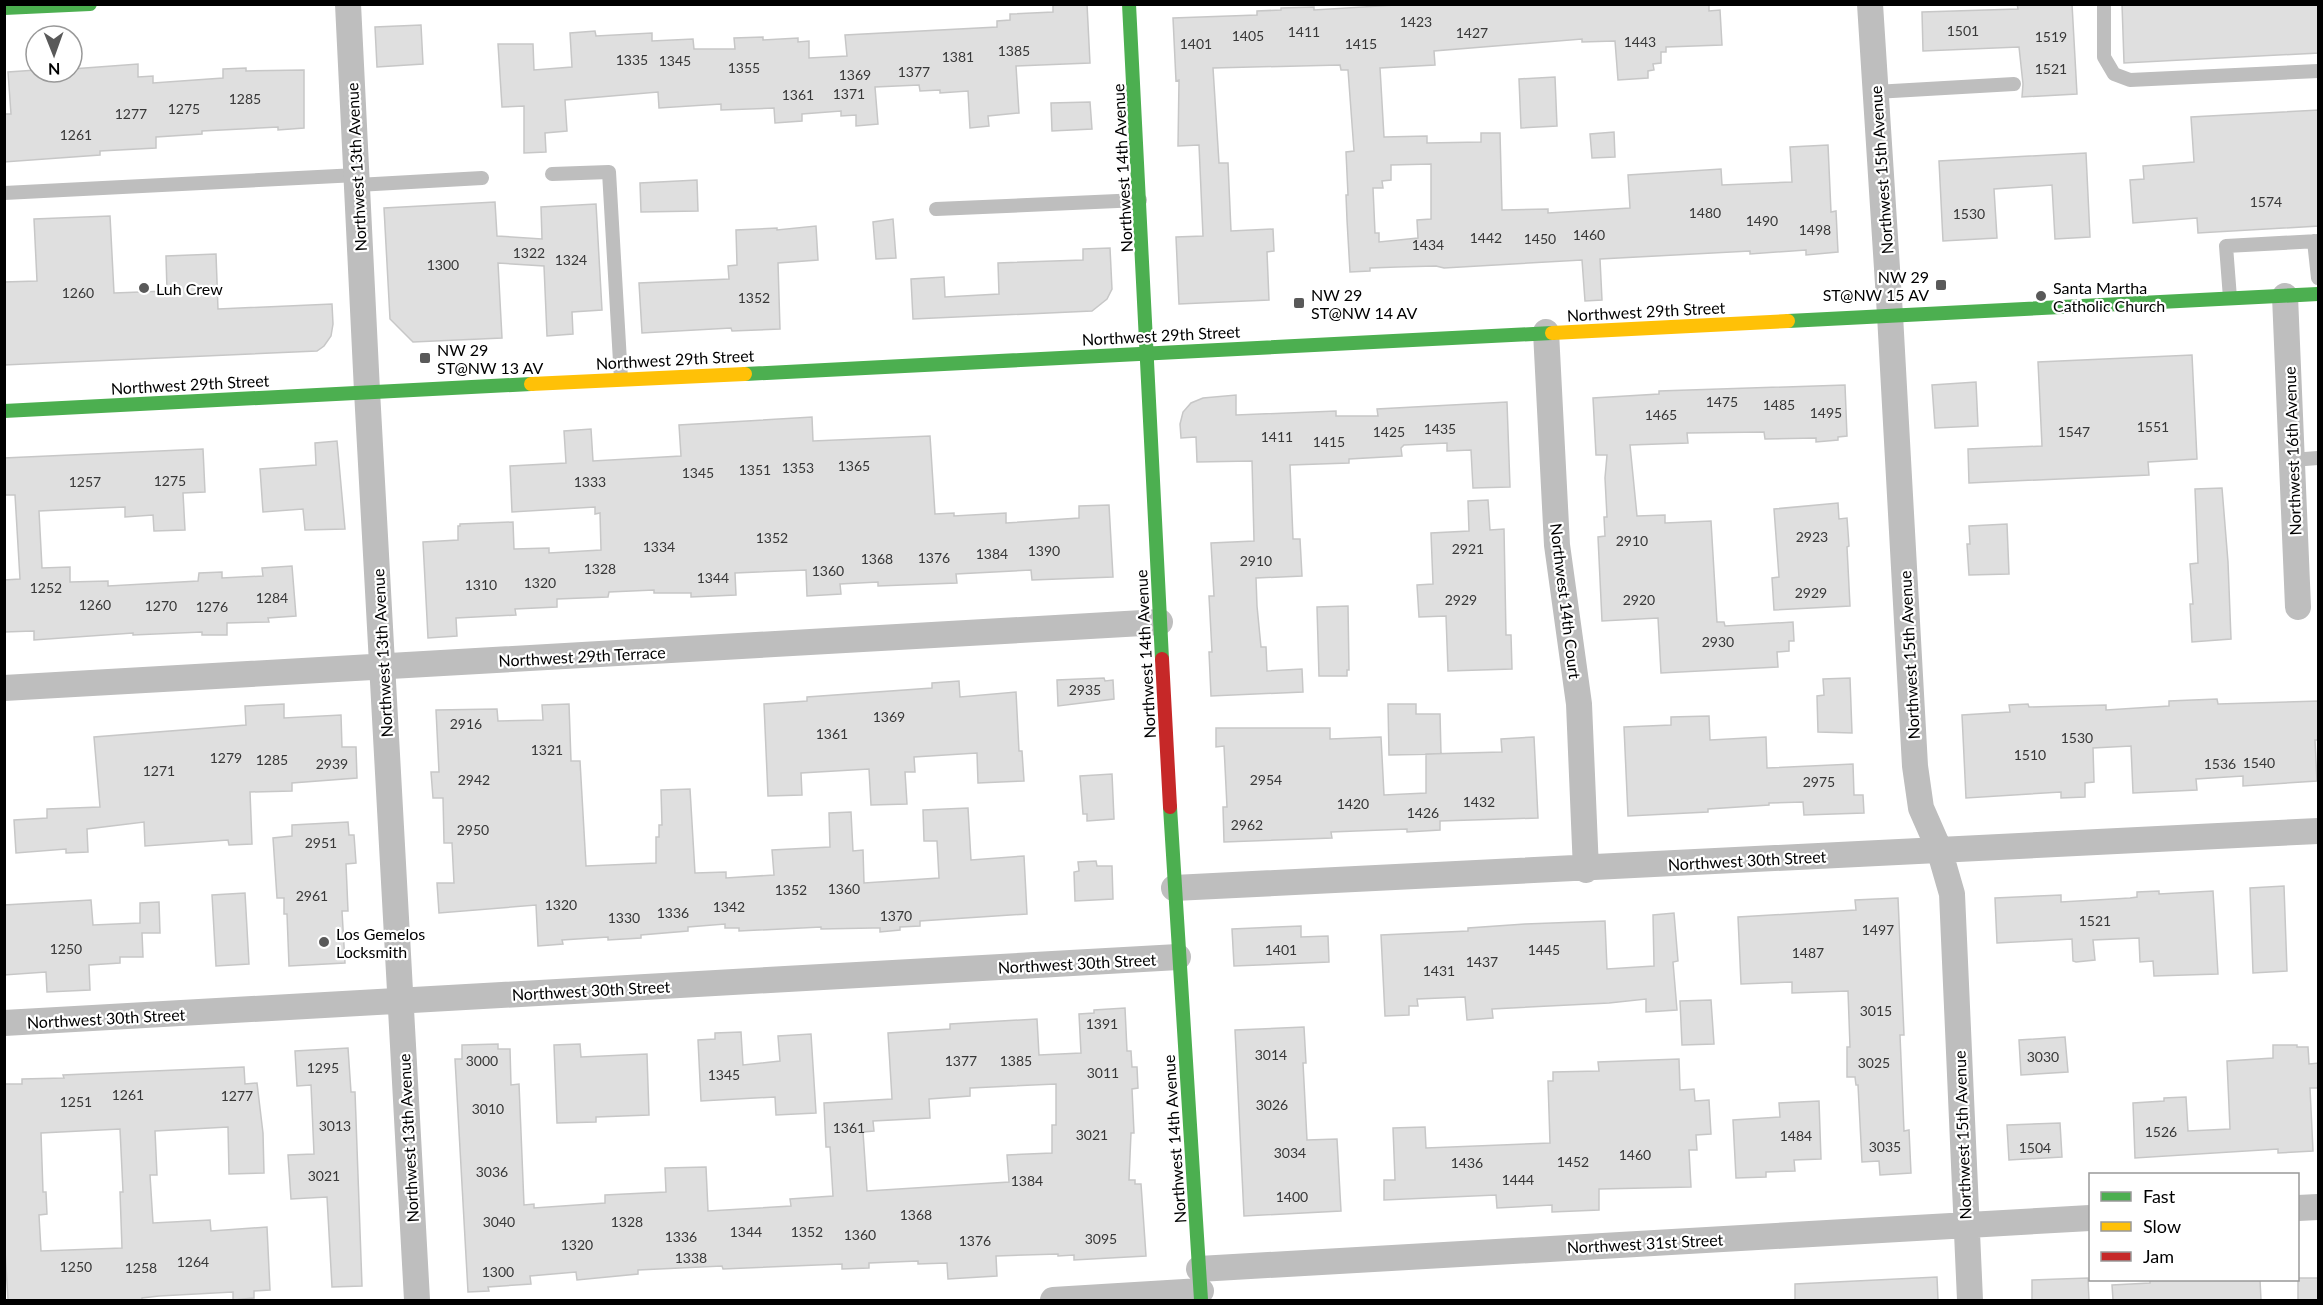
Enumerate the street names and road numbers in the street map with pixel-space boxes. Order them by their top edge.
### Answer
street label: Northwest 13th Avenue [342,82,370,252]
street label: Northwest 14th Avenue [1108,83,1136,253]
street label: Northwest 15th Avenue [1866,85,1896,255]
street label: Northwest 29th Street [1566,297,1726,325]
street label: Northwest 29th Street [1081,321,1241,349]
street label: Northwest 29th Street [595,345,755,373]
street label: Northwest 16th Avenue [2280,366,2304,536]
street label: Northwest 29th Street [110,370,270,398]
street label: Northwest 14th Court [1547,522,1585,680]
street label: Northwest 13th Avenue [368,568,396,738]
street label: Northwest 14th Avenue [1131,569,1159,739]
street label: Northwest 15th Avenue [1895,570,1923,740]
street label: Northwest 29th Terrace [498,642,666,670]
street label: Northwest 30th Street [1667,846,1827,874]
street label: Northwest 30th Street [997,949,1157,977]
street label: Northwest 30th Street [511,976,671,1004]
street label: Northwest 30th Street [26,1004,186,1032]
street label: Northwest 15th Avenue [1950,1050,1974,1220]
street label: Northwest 13th Avenue [394,1053,422,1223]
street label: Northwest 14th Avenue [1159,1054,1189,1224]
street label: Northwest 31st Street [1566,1229,1724,1257]

